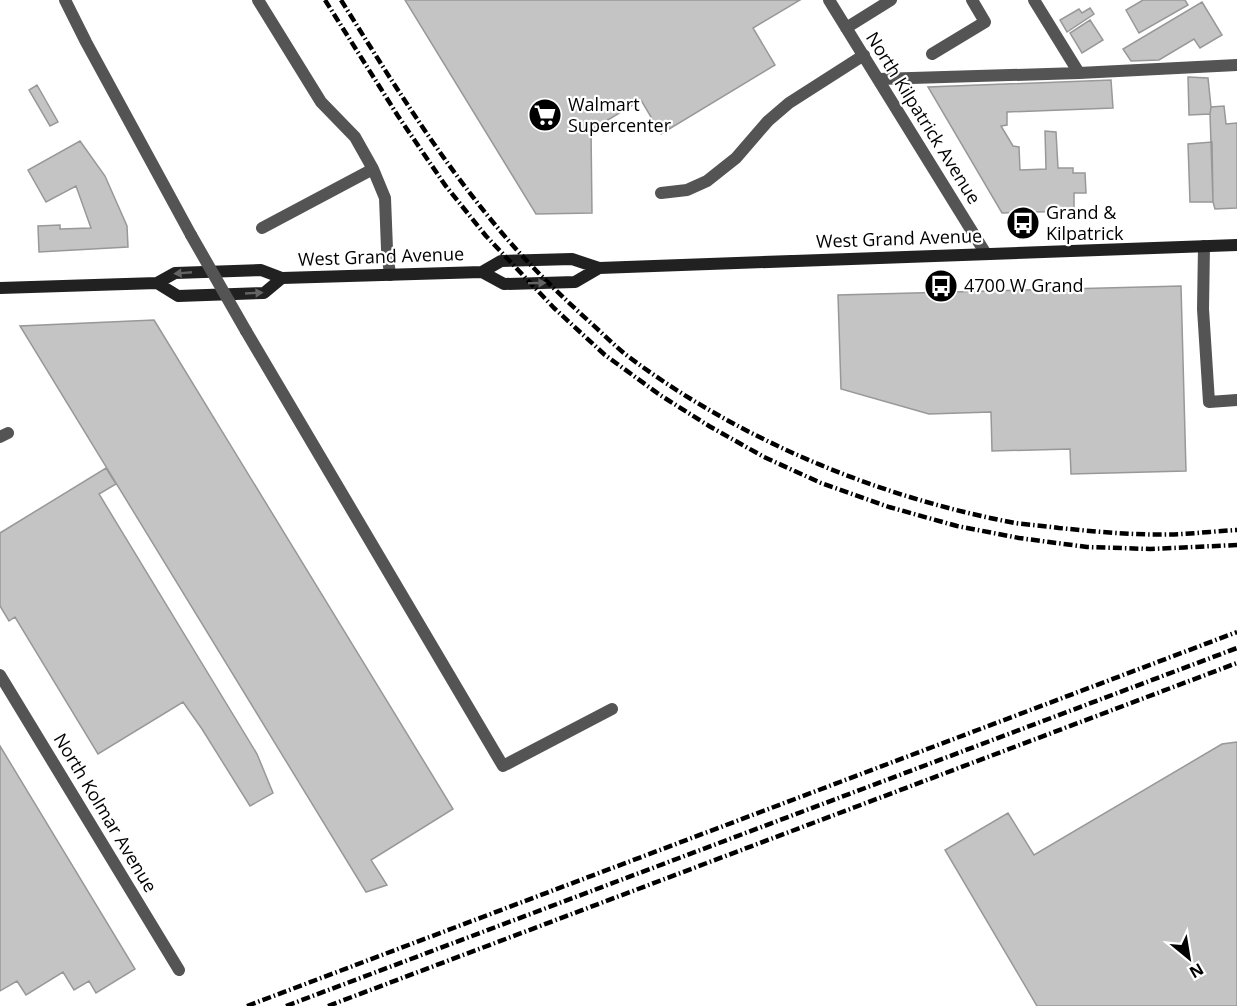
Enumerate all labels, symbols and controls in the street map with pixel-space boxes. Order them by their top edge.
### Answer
street label: North Kilpatrick Avenue [861,27,987,208]
place label: Walmart Supercenter [568,92,672,137]
supermarket icon: Walmart Supercenter [527,97,563,133]
place label: Grand & Kilpatrick [1046,200,1124,245]
bus stop icon: Grand & Kilpatrick [1005,205,1041,241]
street label: West Grand Avenue [815,223,982,253]
street label: West Grand Avenue [297,241,464,271]
one-way arrow [174,268,193,278]
bus stop icon: 4700 W Grand [923,268,959,304]
place label: 4700 W Grand [964,273,1084,297]
one-way arrow [528,278,547,288]
one-way arrow [244,288,263,297]
street label: North Kolmar Avenue [49,728,163,897]
north arrow [1159,928,1219,988]
text: N [1185,958,1208,984]

